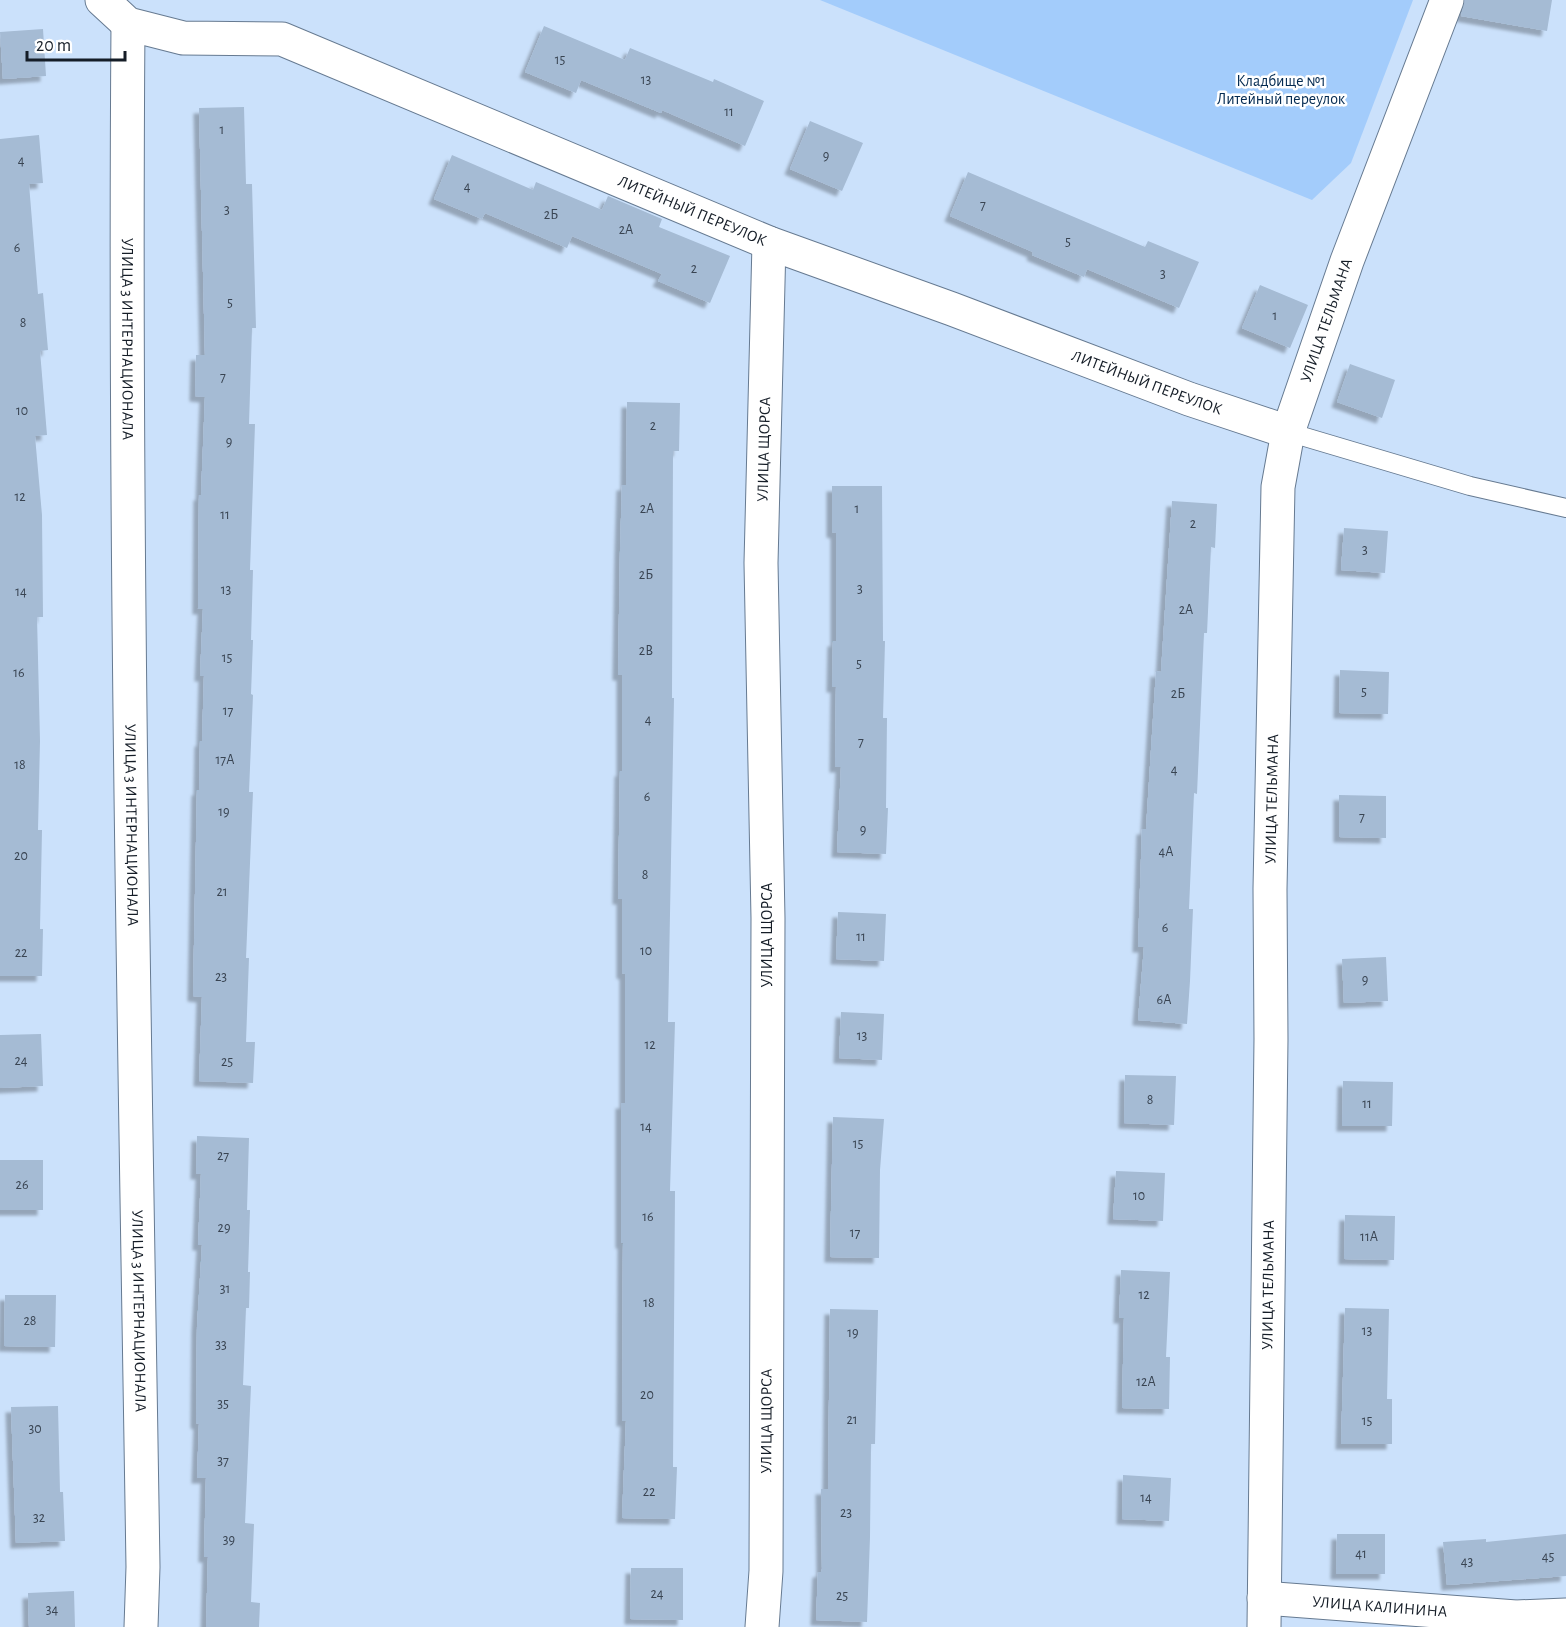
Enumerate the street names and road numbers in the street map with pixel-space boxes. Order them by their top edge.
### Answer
street label: ЛИТЕЙНЫЙ ПЕРЕУЛОК [616,173,769,249]
street label: УЛИЦА 3 ИНТЕРНАЦИОНАЛА [119,238,136,441]
street label: УЛИЦА ТЕЛЬМАНА [1298,256,1355,385]
street label: ЛИТЕЙНЫЙ ПЕРЕУЛОК [1070,347,1224,417]
street label: УЛИЦА ЩОРСА [755,396,773,502]
street label: УЛИЦА 3 ИНТЕРНАЦИОНАЛА [122,724,141,927]
street label: УЛИЦА ТЕЛЬМАНА [1262,733,1281,864]
street label: УЛИЦА ЩОРСА [759,882,775,988]
street label: УЛИЦА 3 ИНТЕРНАЦИОНАЛА [129,1210,149,1413]
street label: УЛИЦА ТЕЛЬМАНА [1259,1219,1277,1350]
street label: УЛИЦА ЩОРСА [758,1368,775,1474]
street label: УЛИЦА КАЛИНИНА [1311,1594,1448,1620]

